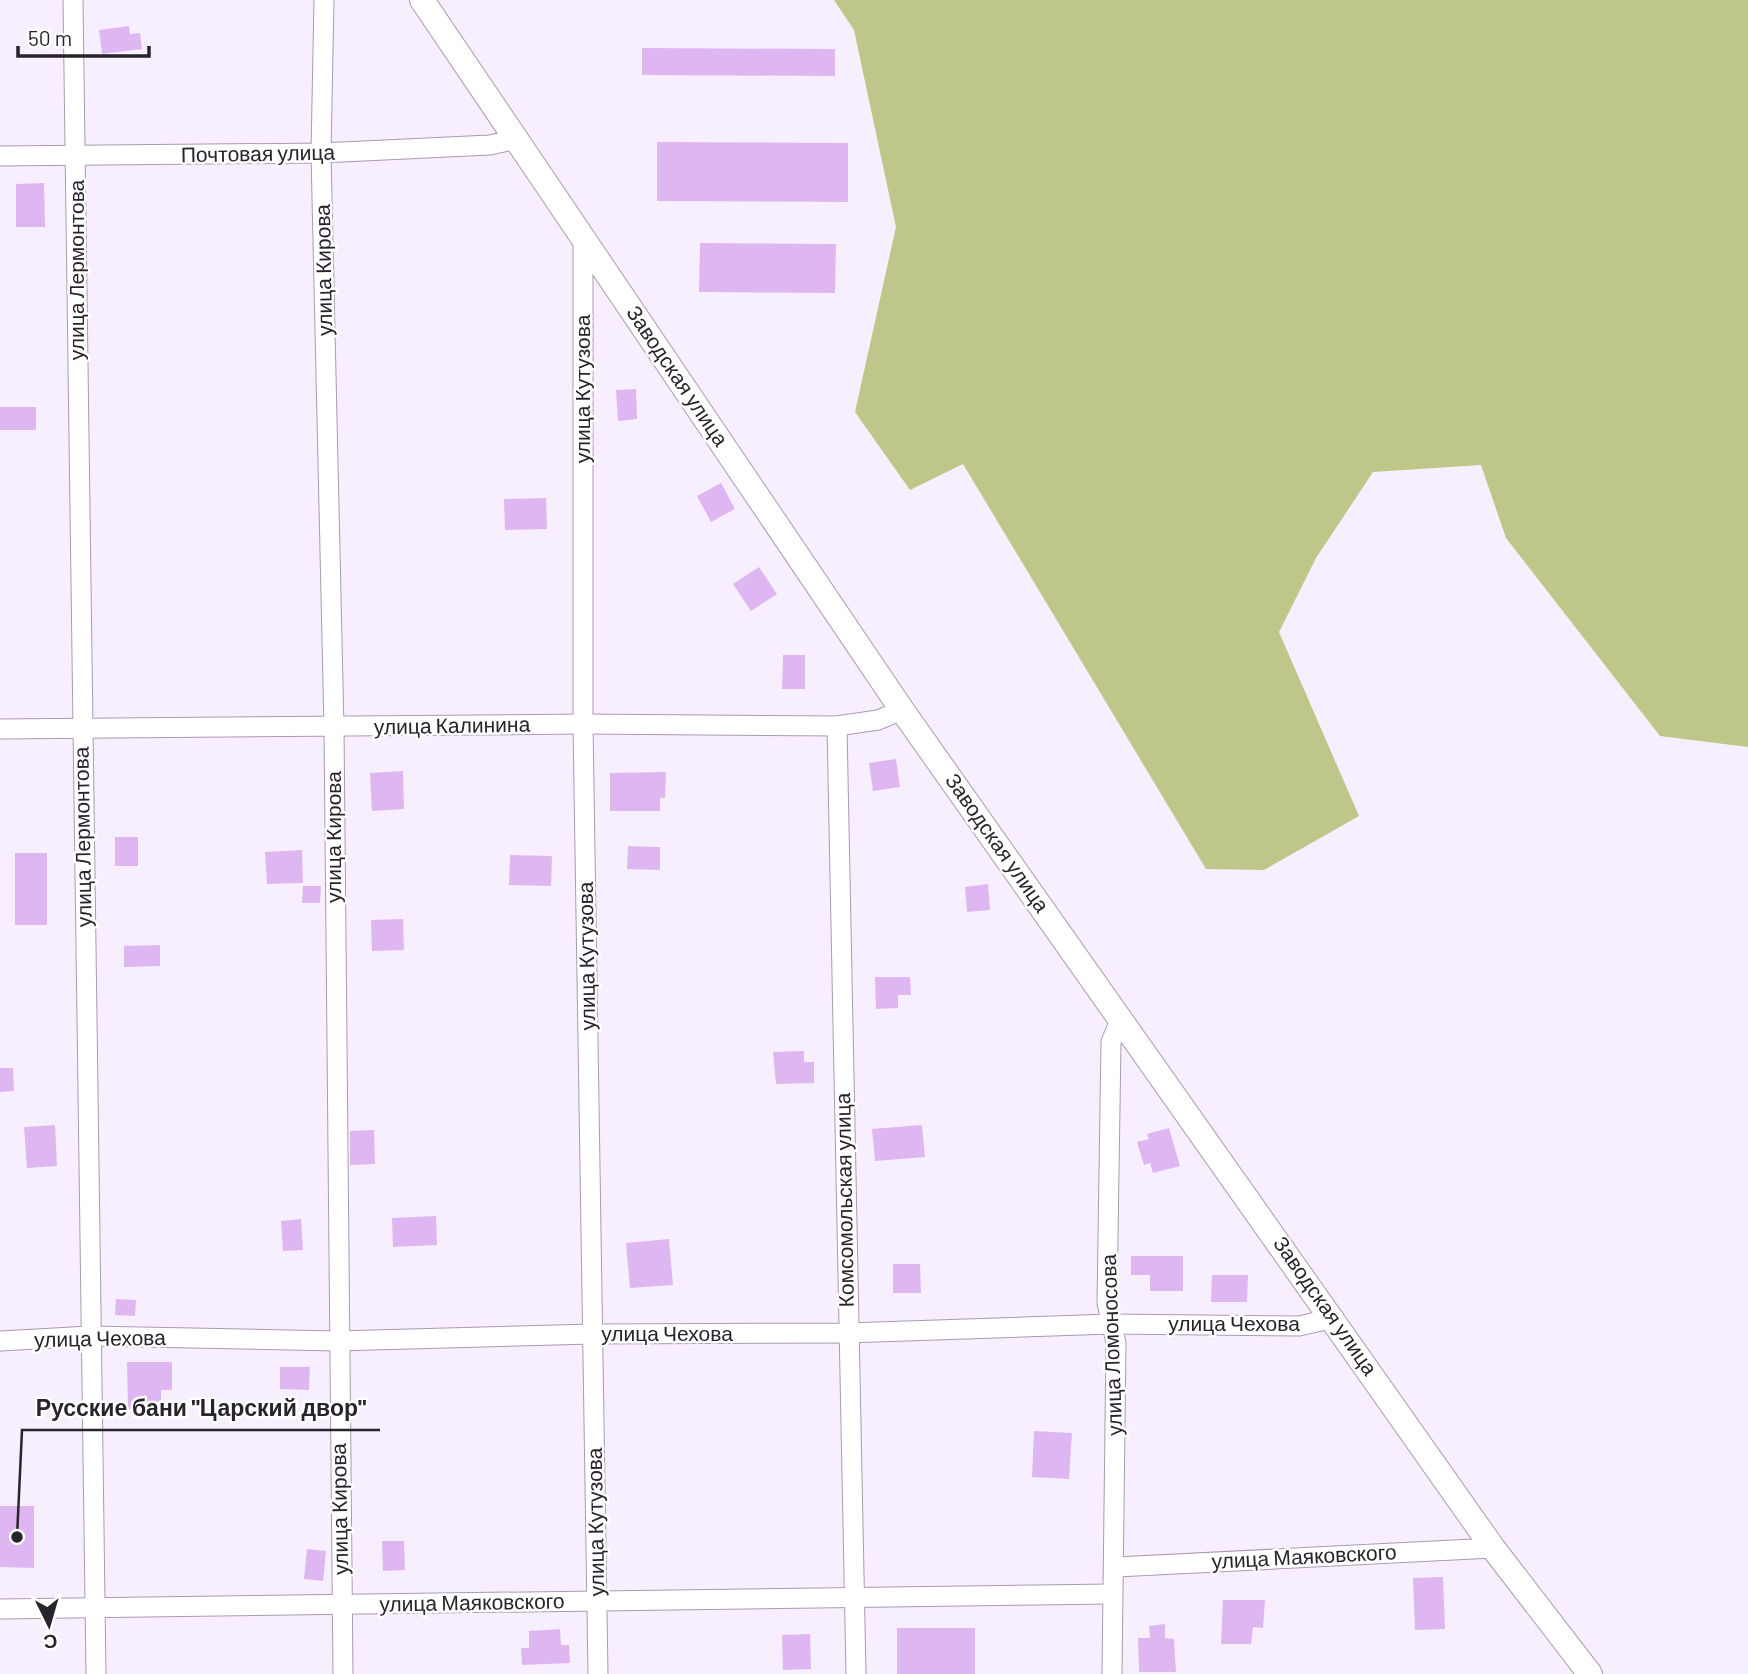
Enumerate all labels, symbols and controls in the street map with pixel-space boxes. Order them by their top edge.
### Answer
scale bar [18,14,149,58]
text: 50 m [28,25,72,50]
street label: Почтовая улица [181,139,336,166]
street label: улица Лермонтова [63,179,88,360]
street label: улица Кирова [309,204,336,336]
street label: Заводская улица [622,300,735,450]
street label: улица Кутузова [569,314,594,463]
street label: улица Калинина [374,711,531,738]
street label: улица Лермонтова [67,746,96,927]
street label: Заводская улица [941,768,1056,917]
street label: улица Кирова [320,771,345,903]
street label: улица Кутузова [572,881,599,1031]
street label: Комсомольская улица [829,1092,858,1308]
street label: Заводская улица [1269,1231,1384,1380]
street label: улица Ломоносова [1095,1253,1126,1436]
street label: улица Чехова [1168,1310,1300,1335]
street label: улица Чехова [601,1320,733,1345]
street label: улица Чехова [34,1324,166,1351]
callout: Русские бани "Царский двор" [22,1386,380,1430]
text: Русские бани "Царский двор" [36,1393,366,1421]
street label: улица Кирова [325,1443,352,1575]
street label: улица Кутузова [581,1447,608,1597]
street label: улица Маяковского [1211,1538,1397,1573]
street label: улица Маяковского [379,1587,565,1616]
north arrow [14,1590,84,1660]
text: С [42,1630,58,1655]

